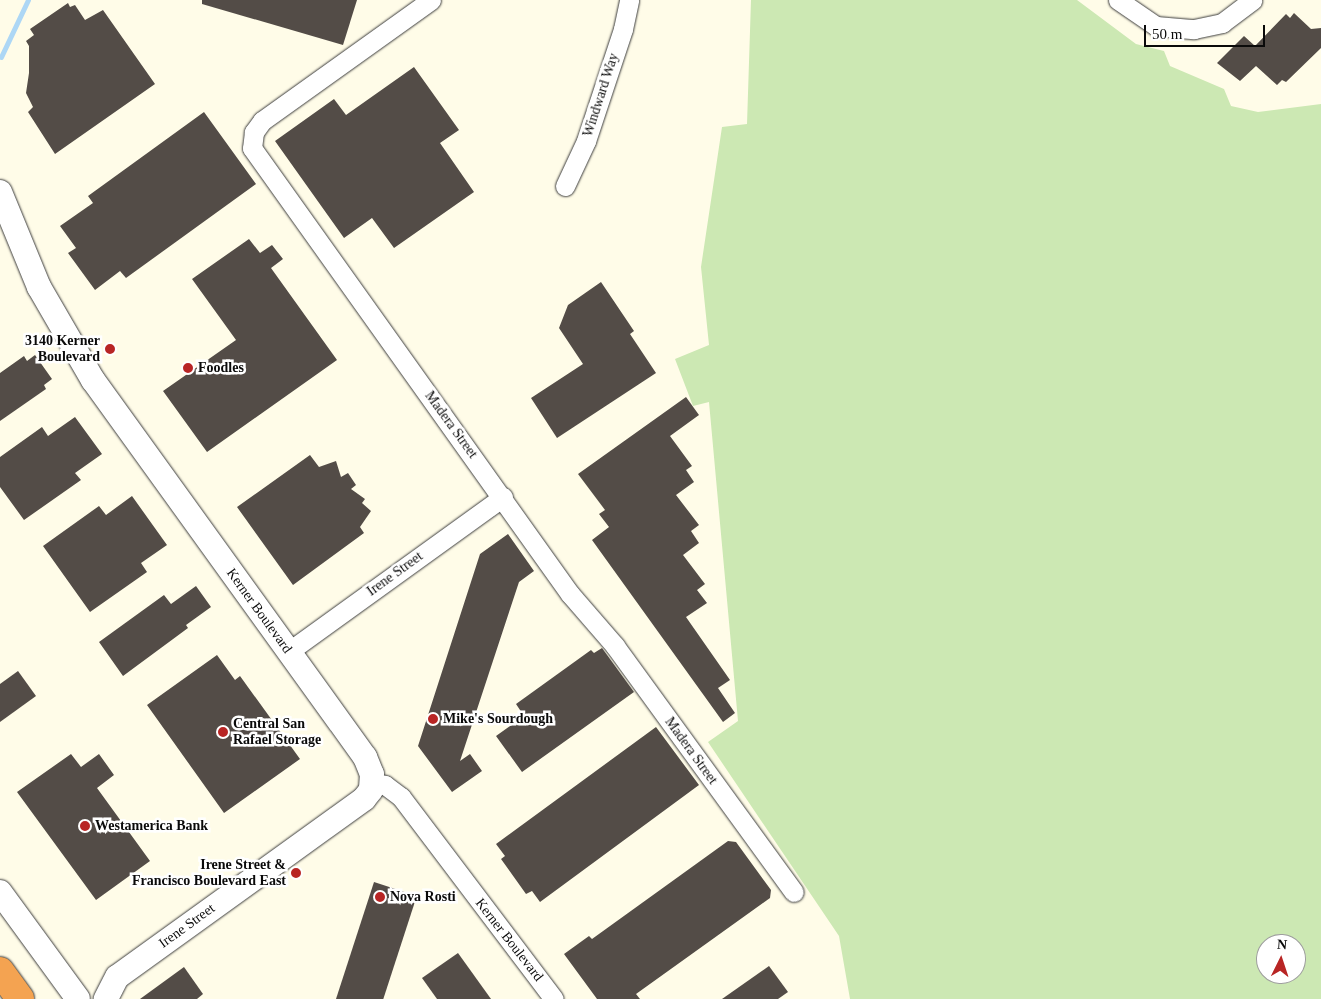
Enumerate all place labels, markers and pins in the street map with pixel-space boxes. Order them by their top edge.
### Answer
place label: 3140 Kerner Boulevard [25,333,100,366]
marker: 3140 Kerner Boulevard [104,343,116,355]
place label: Foodles [198,360,244,376]
marker: Foodles [182,362,194,374]
place label: Mike's Sourdough [443,711,553,727]
marker: Mike's Sourdough [427,713,439,725]
place label: Central San Rafael Storage [233,716,321,749]
marker: Central San Rafael Storage [217,726,229,738]
place label: Westamerica Bank [95,818,208,834]
marker: Westamerica Bank [79,820,91,832]
place label: Irene Street & Francisco Boulevard East [132,857,286,890]
marker: Irene Street & Francisco Boulevard East [290,867,302,879]
place label: Nova Rosti [390,889,456,905]
marker: Nova Rosti [374,891,386,903]

